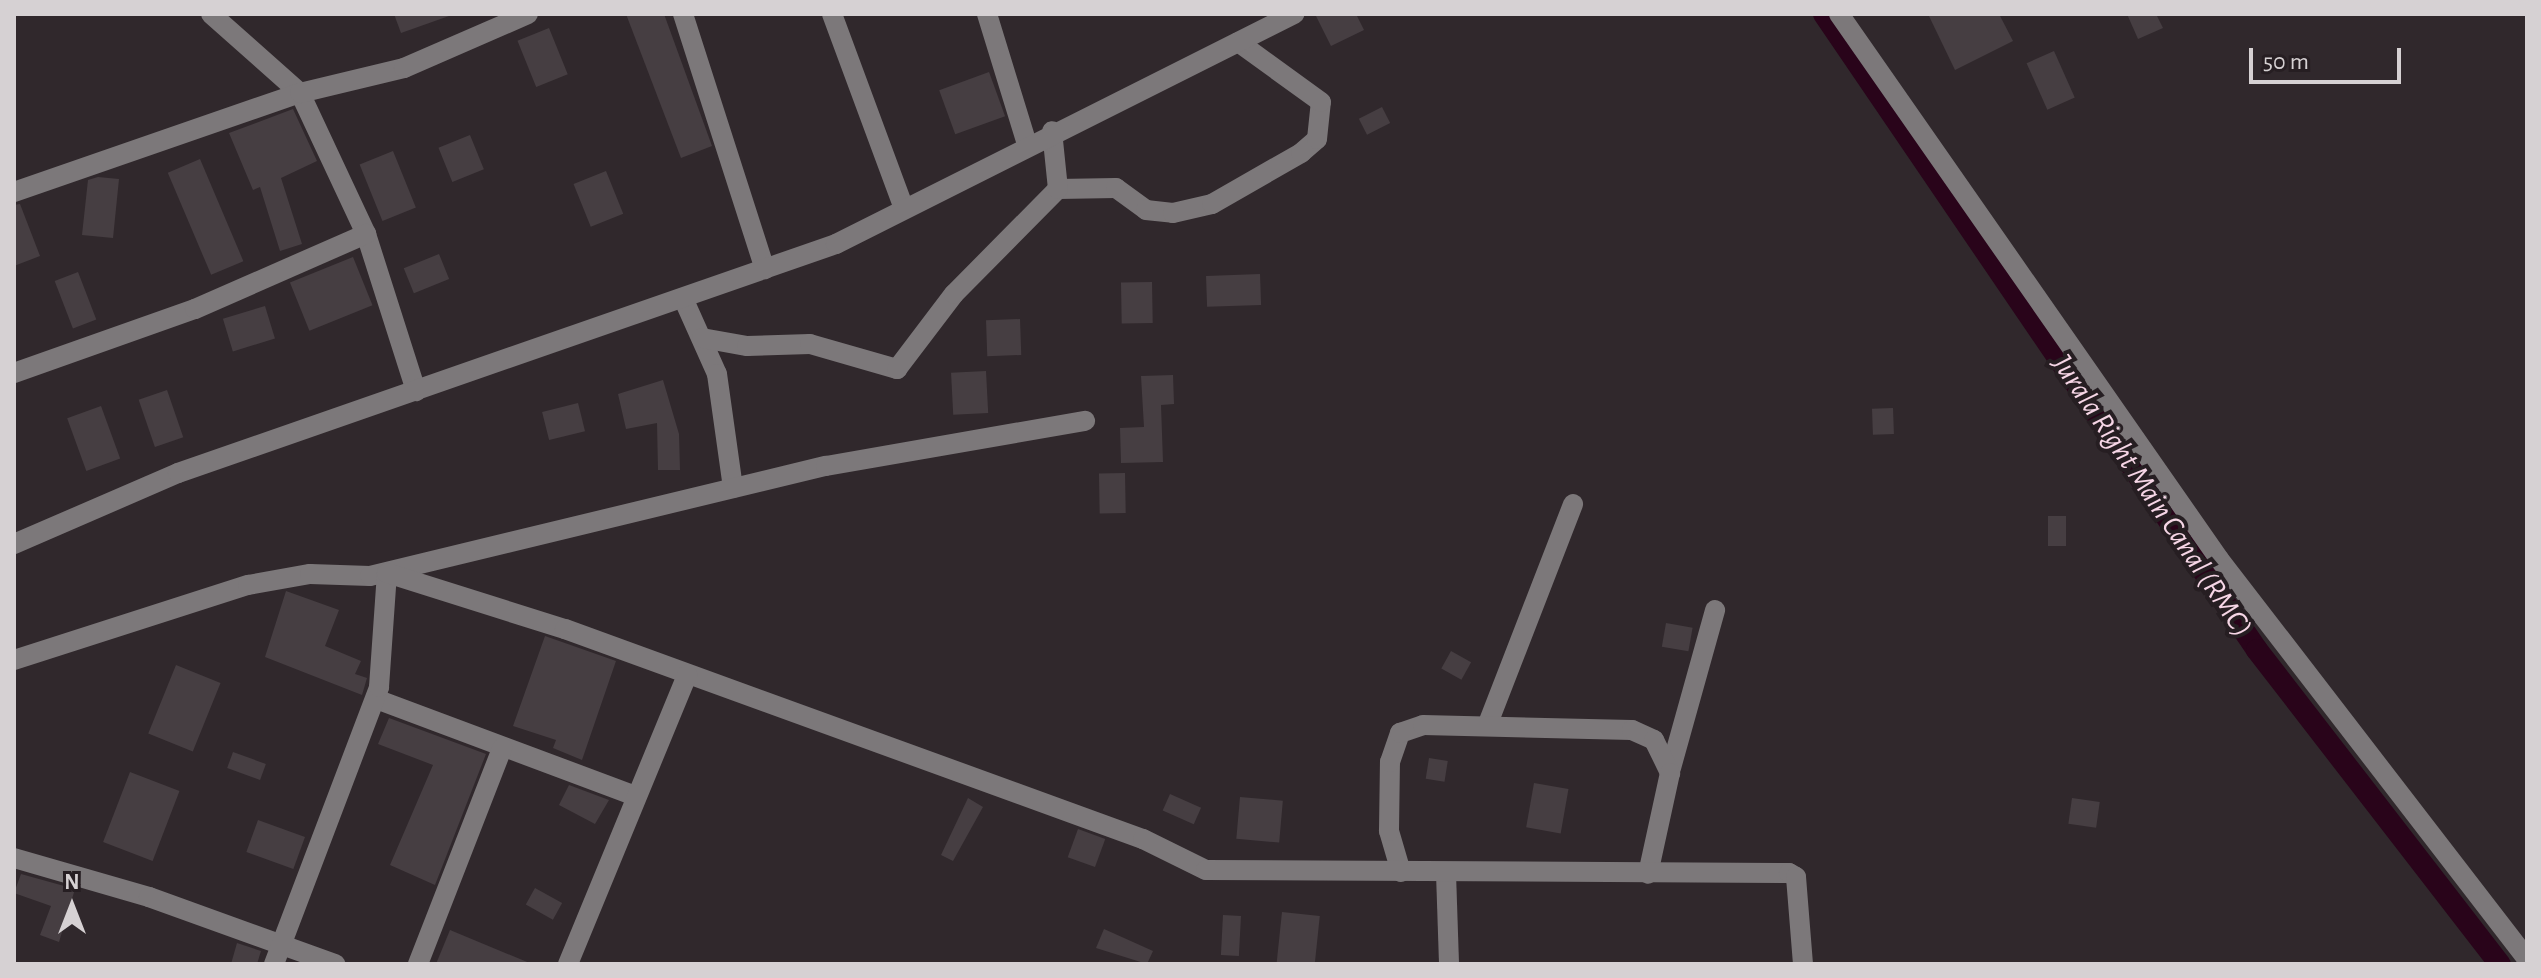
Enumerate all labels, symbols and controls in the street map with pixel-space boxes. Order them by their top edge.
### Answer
scale bar [2253,32,2405,82]
text: 50 m [2263,50,2309,74]
water label: Jurala Right Main Canal (RMC) [2044,348,2260,644]
north arrow [32,866,112,946]
text: N [64,871,80,893]

